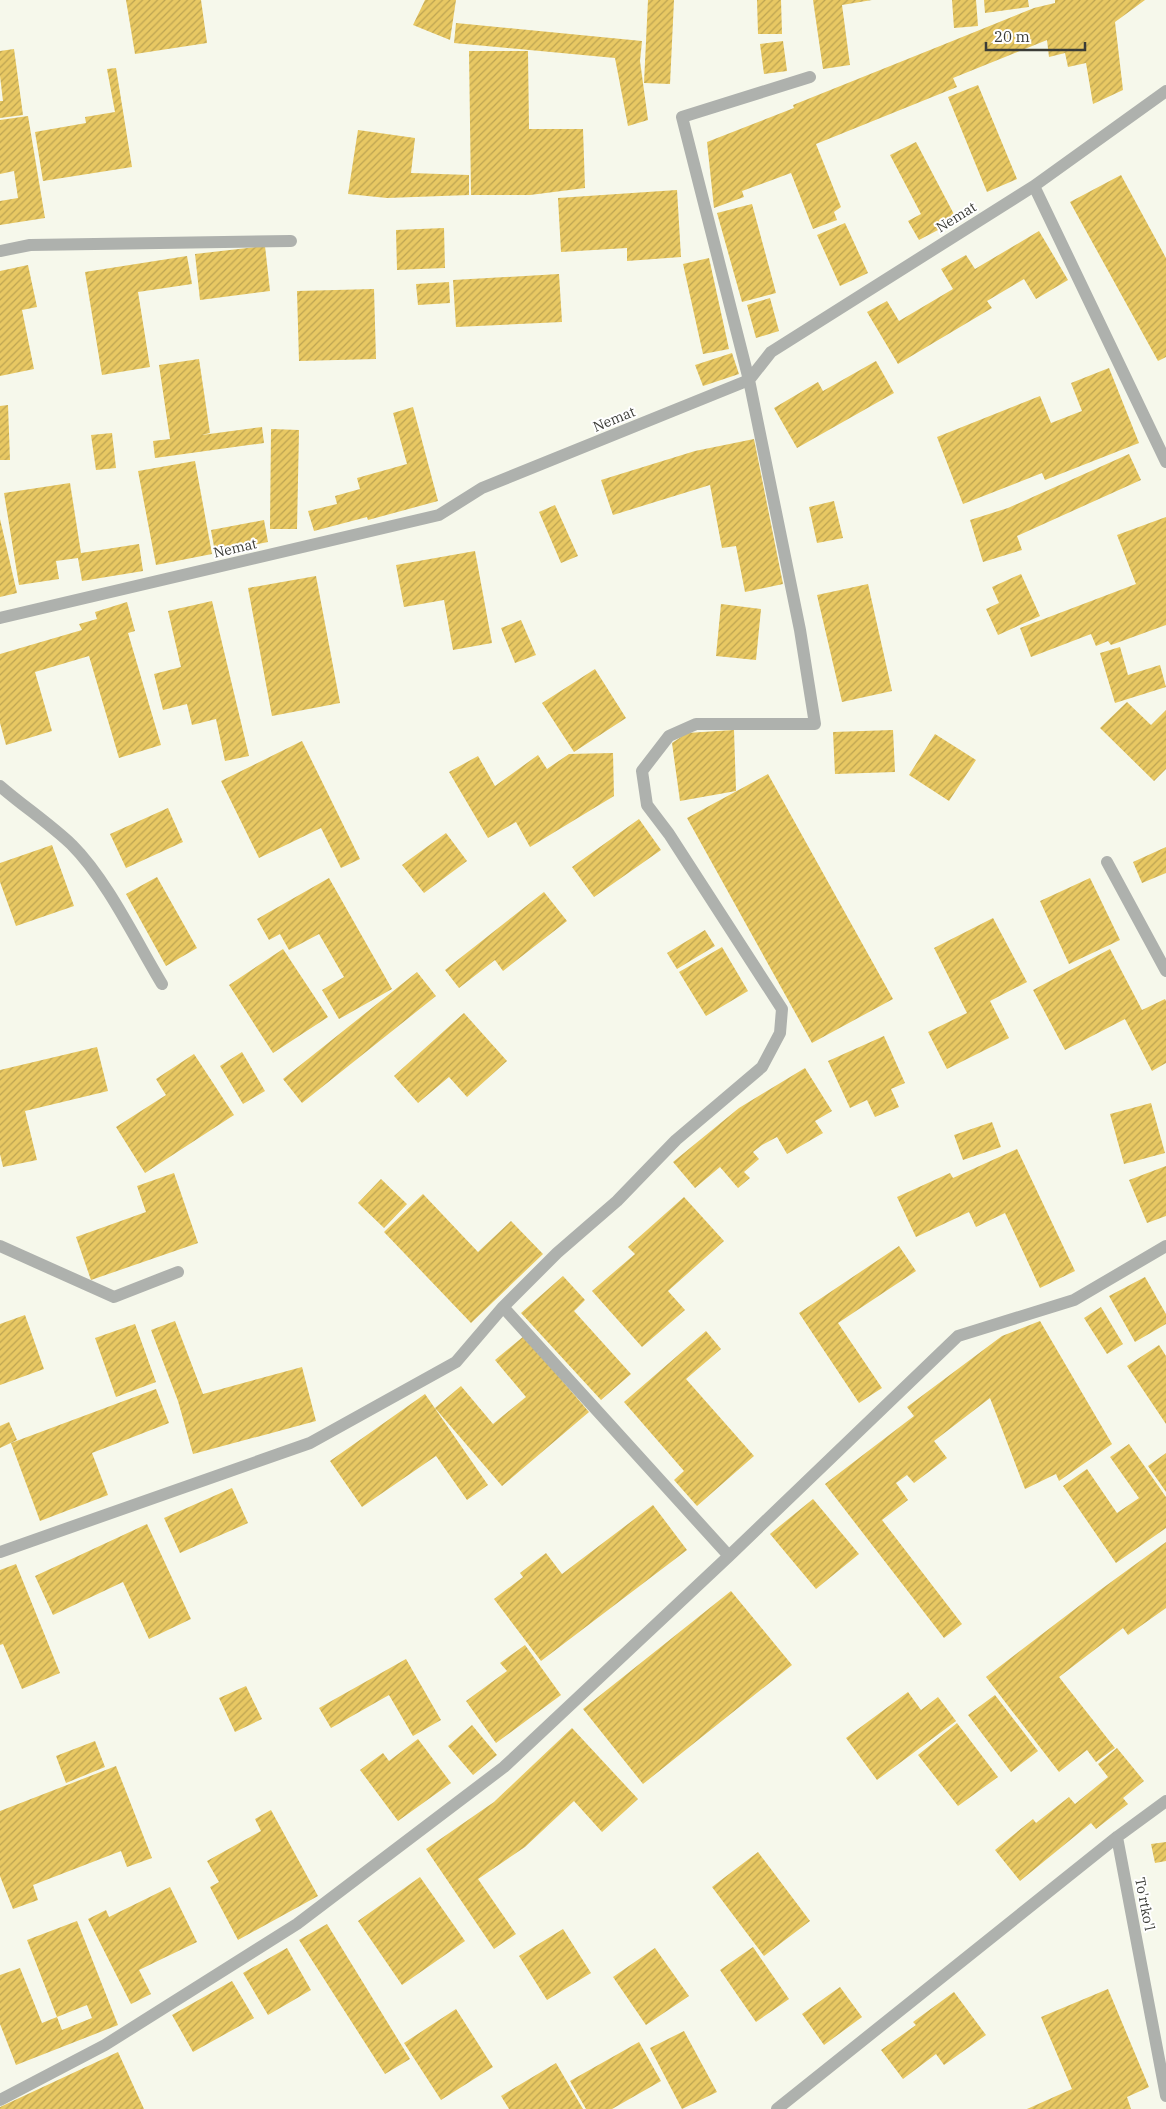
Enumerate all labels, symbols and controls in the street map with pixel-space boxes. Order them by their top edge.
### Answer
scale bar [986,20,1085,52]
text: 20 m [994,27,1030,46]
street label: Nemat [933,198,980,236]
street label: Nemat [590,402,638,436]
street label: Nemat [211,534,259,562]
street label: To'rtko'l [1131,1876,1159,1932]

